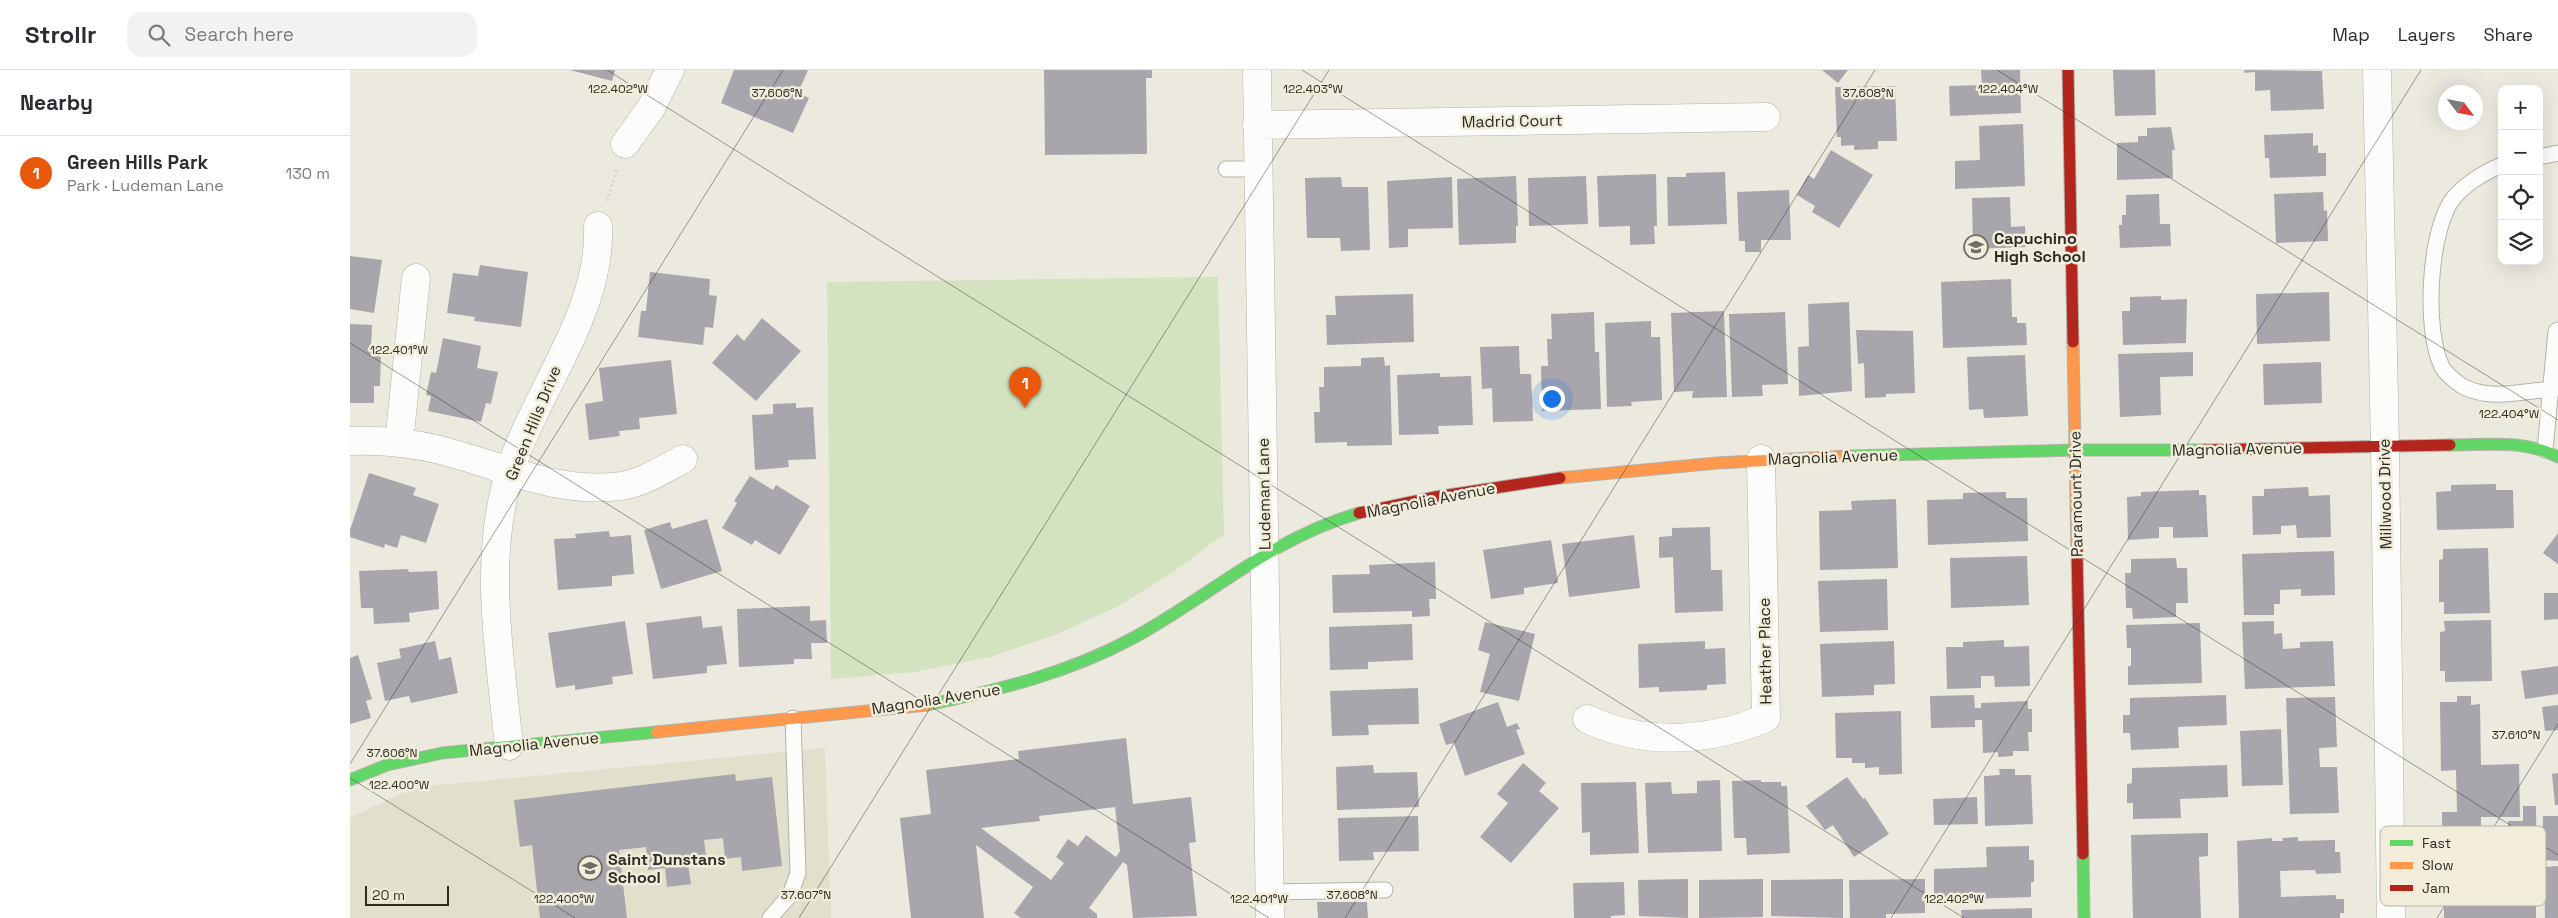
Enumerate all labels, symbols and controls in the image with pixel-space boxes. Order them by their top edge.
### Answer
search box [127,12,477,57]
text: Strollr [25,19,97,50]
icon: search [145,21,173,49]
text: Search here [185,22,294,47]
text: Map [2332,23,2370,46]
text: Layers [2398,23,2455,46]
text: Share [2483,23,2533,46]
text: 122.402°W [588,81,649,97]
text: 122.403°W [1283,81,1344,97]
text: 122.404°W [1978,81,2039,97]
text: 37.606°N [751,85,803,101]
text: 37.608°N [1842,85,1894,101]
north arrow [2438,85,2483,130]
map controls [2498,85,2543,265]
button: + [2498,85,2543,130]
text: Nearby [20,89,93,116]
street label: Madrid Court [1461,110,1563,132]
button: − [2498,130,2543,175]
text: Green Hills Park [67,150,208,175]
text: 1 [32,163,40,184]
text: 130 m [286,163,330,184]
text: Park · Ludeman Lane [67,175,224,196]
button: locate [2498,175,2543,220]
button: layers [2498,220,2543,265]
place label: Capuchino High School [1994,228,2086,267]
school or university icon: Capuchino High School [1963,234,1989,260]
text: 122.401°W [370,342,428,358]
street label: Green Hills Drive [500,362,566,484]
pin: 1 [1009,367,1041,408]
your location [1539,386,1565,412]
text: 122.404°W [2479,406,2540,422]
street label: Paramount Drive [2064,431,2088,557]
street label: Magnolia Avenue [2172,437,2302,461]
street label: Ludeman Lane [1253,438,1275,550]
street label: Millwood Drive [2374,438,2396,550]
street label: Magnolia Avenue [1768,444,1898,470]
street label: Magnolia Avenue [1365,477,1497,523]
street label: Heather Place [1754,597,1776,705]
street label: Magnolia Avenue [870,678,1002,720]
street label: Magnolia Avenue [468,727,600,761]
text: 37.610°N [2492,727,2540,743]
text: 37.606°N [366,745,418,761]
text: 122.400°W [369,777,430,793]
legend [2380,826,2546,906]
text: Fast [2422,834,2451,852]
place label: Saint Dunstans School [608,849,726,888]
school or university icon: Saint Dunstans School [577,855,603,881]
text: Slow [2422,856,2454,874]
text: Jam [2422,879,2450,897]
scale bar [365,883,449,906]
text: 20 m [372,886,405,904]
text: 37.607°N [781,887,831,903]
text: 37.608°N [1326,887,1378,903]
text: 122.400°W [534,891,595,907]
text: 122.401°W [1230,891,1288,907]
text: 122.402°W [1924,891,1985,907]

